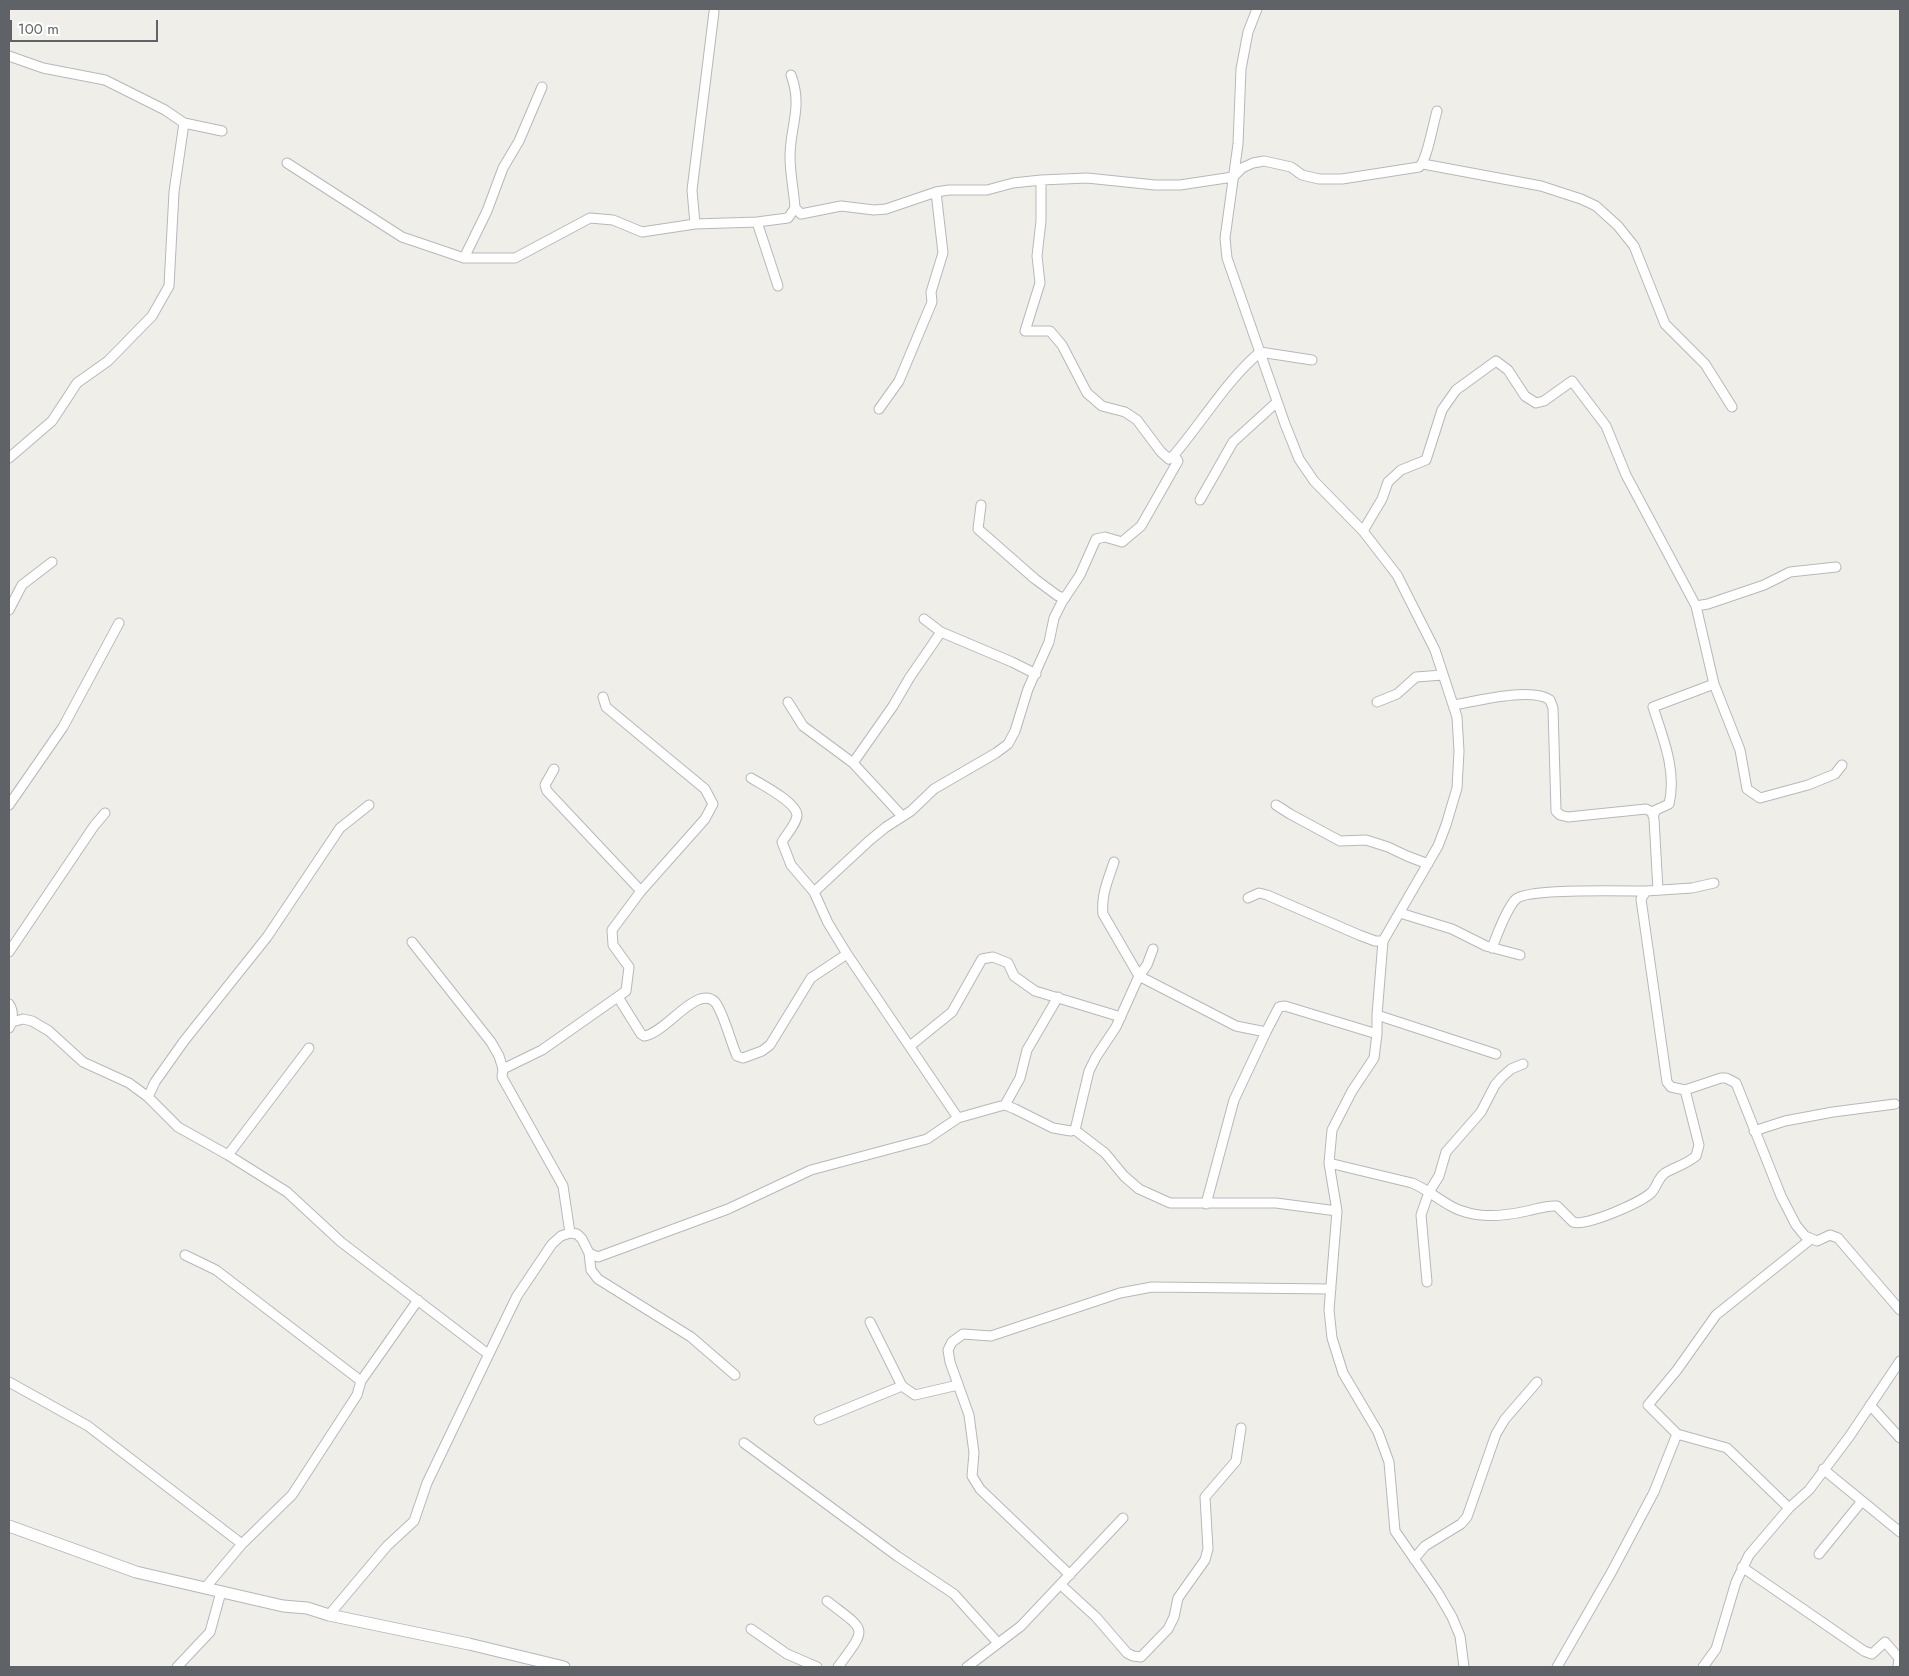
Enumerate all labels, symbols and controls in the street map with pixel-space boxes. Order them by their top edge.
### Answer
scale bar [12,10,160,42]
text: 100 m [18,18,59,40]

